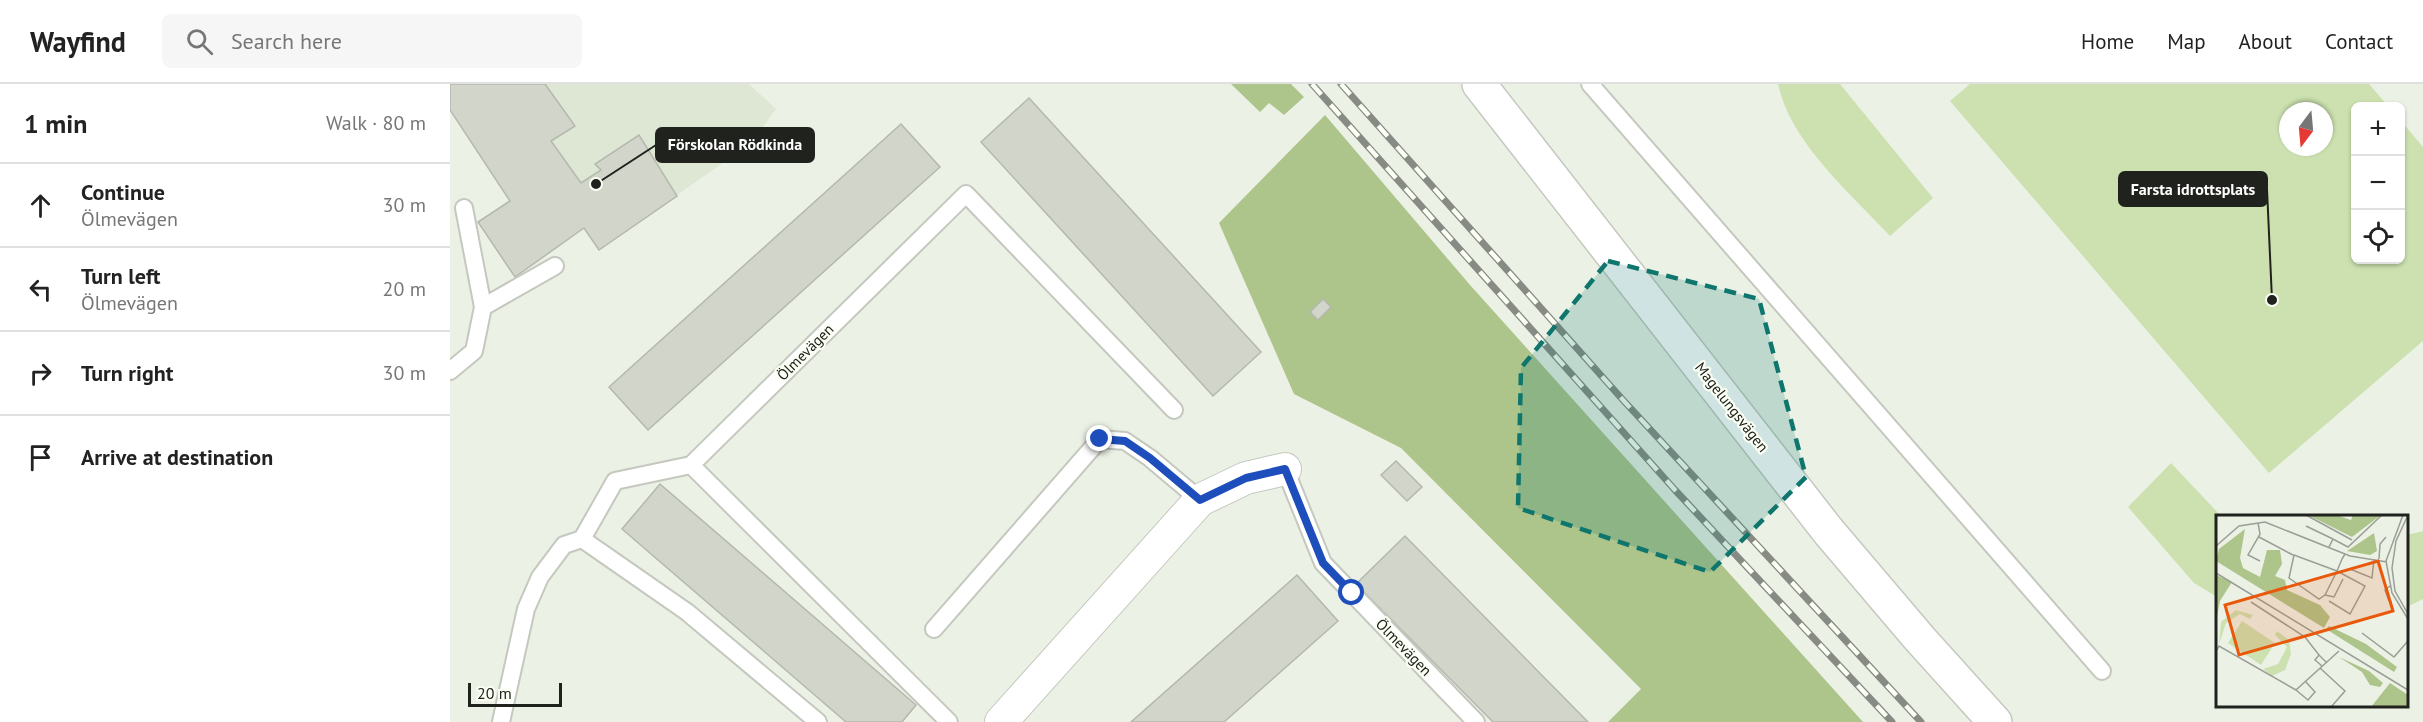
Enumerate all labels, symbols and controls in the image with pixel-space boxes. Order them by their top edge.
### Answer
search box [162,14,582,68]
text: Wayfind [30,23,126,60]
icon: search [183,25,216,58]
text: Search here [231,27,342,55]
text: Home [2081,28,2134,55]
text: Map [2167,28,2206,55]
text: About [2239,28,2292,55]
text: Contact [2325,28,2393,55]
north arrow [2279,102,2333,156]
map controls [2351,102,2405,264]
button: + [2351,102,2405,156]
text: 1 min [24,107,87,140]
text: Walk · 80 m [326,110,426,136]
callout: Förskolan Rödkinda [656,128,814,162]
text: Förskolan Rödkinda [668,134,802,154]
button: − [2351,156,2405,210]
callout: Farsta idrottsplats [2119,172,2267,206]
text: Continue [81,178,165,206]
text: Farsta idrottsplats [2131,179,2256,199]
icon: ahead [24,189,57,222]
text: 30 m [383,192,426,218]
text: Ölmevägen [81,206,178,232]
button: locate [2351,210,2405,264]
text: Turn left [81,262,161,290]
icon: left [24,273,57,306]
text: 20 m [383,276,426,302]
text: Ölmevägen [81,290,178,316]
street label: Ölmevägen [773,320,837,384]
icon: right [24,357,57,390]
street label: Magelungsvägen [1691,358,1773,456]
text: Turn right [81,359,173,387]
text: 30 m [383,360,426,386]
route end [1086,425,1112,451]
icon: arrive [24,441,57,474]
text: Arrive at destination [81,443,273,471]
inset map [2216,515,2408,707]
route start [1338,579,1364,605]
street label: Ölmevägen [1372,614,1436,680]
scale bar [468,680,562,708]
text: 20 m [477,683,512,703]

